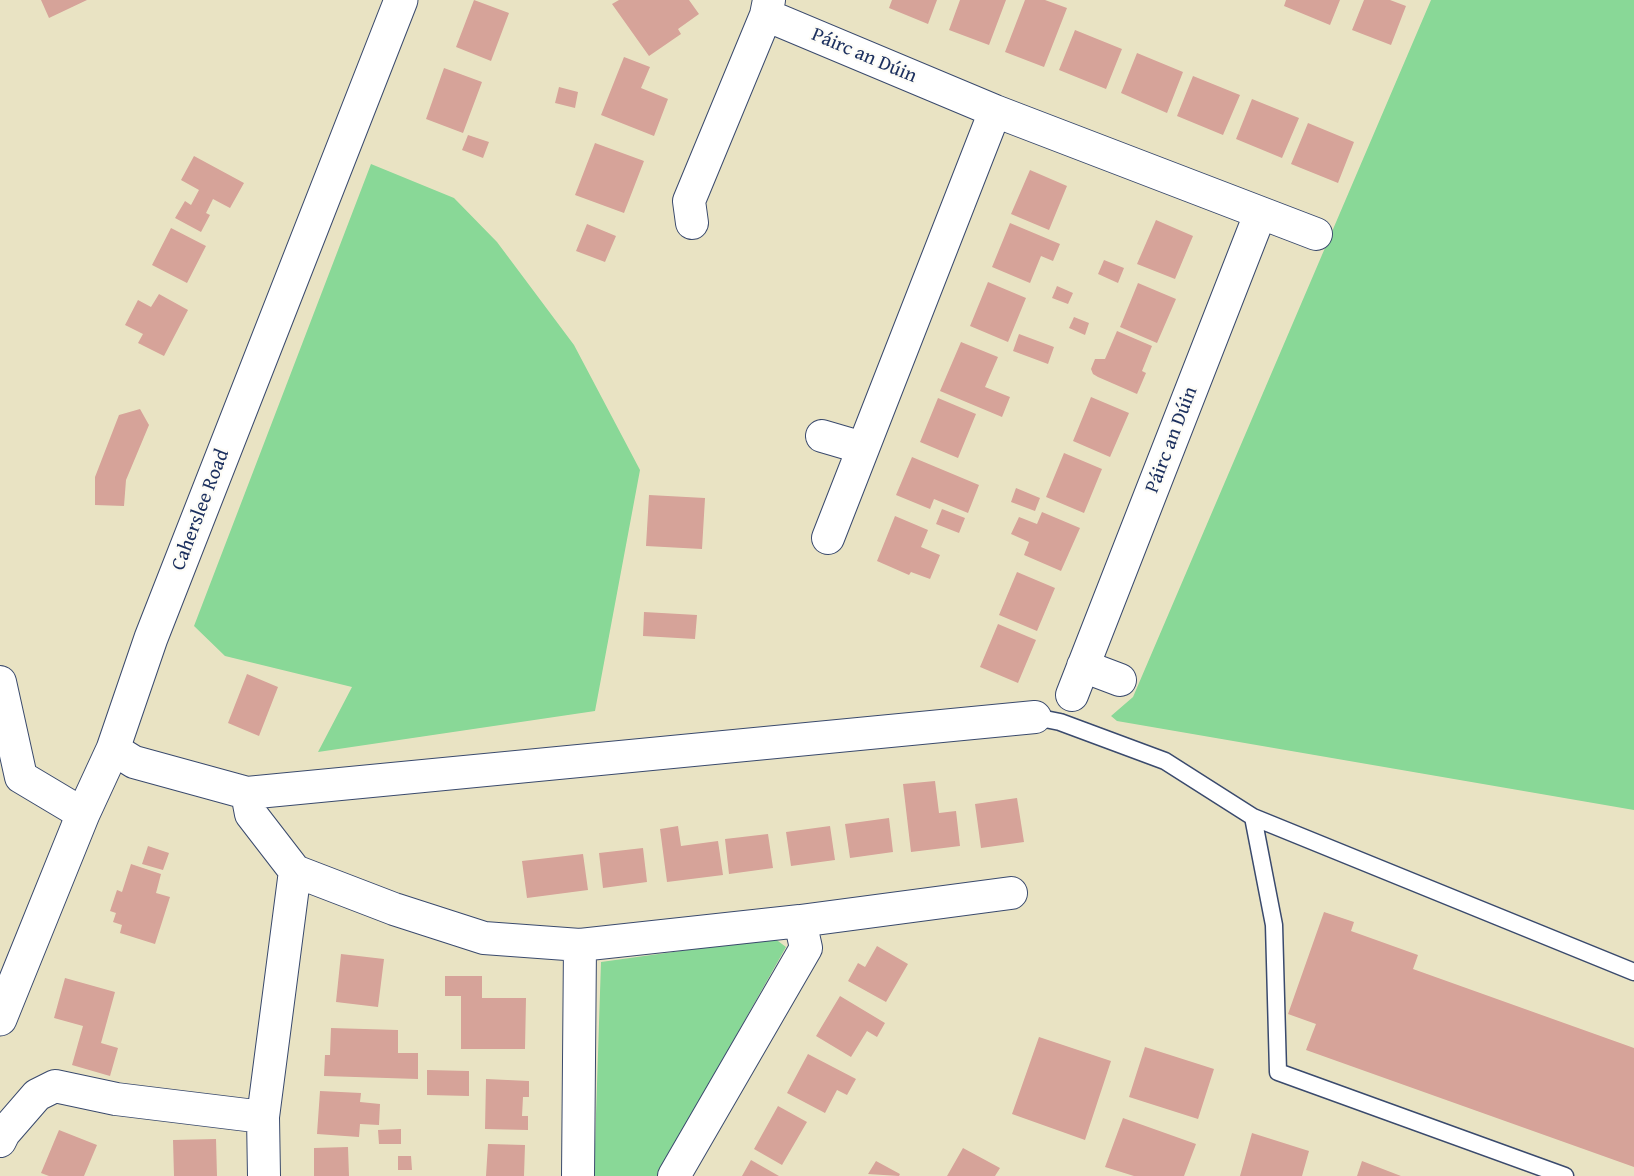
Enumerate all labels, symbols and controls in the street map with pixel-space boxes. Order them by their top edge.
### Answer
street label: Páirc an Dúin [808,23,920,89]
street label: Páirc an Dúin [1141,383,1203,497]
street label: Caherslee Road [167,446,235,574]

